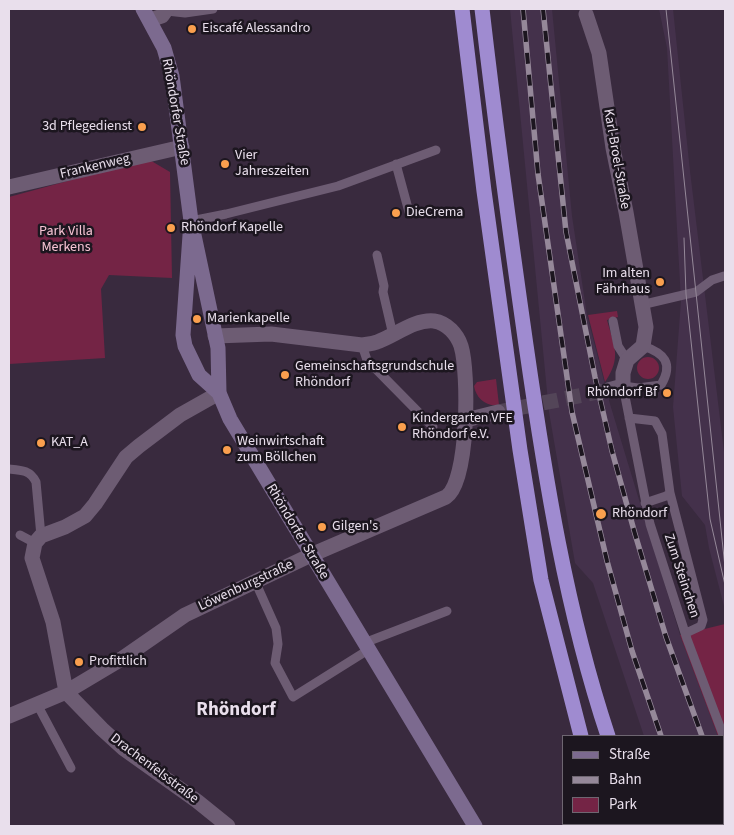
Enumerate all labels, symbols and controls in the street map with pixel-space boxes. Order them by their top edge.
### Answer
place label: Eiscafé Alessandro [202,21,310,37]
marker: Eiscafé Alessandro [186,23,198,35]
street label: Rhöndorfer Straße [157,57,193,167]
street label: Karl-Broel-Straße [599,108,633,210]
place label: 3d Pflegedienst [42,119,132,135]
marker: 3d Pflegedienst [136,121,148,133]
place label: Vier Jahreszeiten [235,148,309,180]
street label: Frankenweg [59,151,131,183]
marker: Vier Jahreszeiten [219,158,231,170]
place label: DieCrema [406,205,463,221]
marker: DieCrema [390,207,402,219]
place label: Rhöndorf Kapelle [181,220,283,236]
marker: Rhöndorf Kapelle [165,222,177,234]
park label: Park Villa Merkens [39,224,93,256]
place label: Im alten Fährhaus [596,266,650,298]
marker: Im alten Fährhaus [654,276,666,288]
place label: Marienkapelle [207,311,290,327]
marker: Marienkapelle [191,313,203,325]
place label: Gemeinschaftsgrundschule Rhöndorf [295,359,454,392]
marker: Gemeinschaftsgrundschule Rhöndorf [279,369,291,381]
place label: Rhöndorf Bf [587,385,657,401]
marker: Rhöndorf Bf [661,387,673,399]
place label: Kindergarten VFE Rhöndorf e.V. [412,411,513,444]
marker: Kindergarten VFE Rhöndorf e.V. [396,421,408,433]
place label: Weinwirtschaft zum Böllchen [237,434,324,467]
place label: KAT_A [51,435,88,451]
marker: KAT_A [35,437,47,449]
marker: Weinwirtschaft zum Böllchen [221,444,233,456]
street label: Rhöndorfer Straße [262,481,332,583]
place label: Rhöndorf [612,506,667,522]
marker: Rhöndorf [594,507,608,521]
place label: Gilgen's [332,519,378,535]
marker: Gilgen's [316,521,328,533]
street label: Zum Steinchen [659,532,703,620]
street label: Löwenburgstraße [196,557,296,615]
place label: Profittlich [89,654,147,670]
marker: Profittlich [73,656,85,668]
district label: Rhöndorf [196,700,276,722]
street label: Drachenfelsstraße [107,730,201,808]
legend [562,735,724,825]
text: Straße [609,744,650,765]
text: Bahn [609,769,642,790]
text: Park [609,794,637,815]

